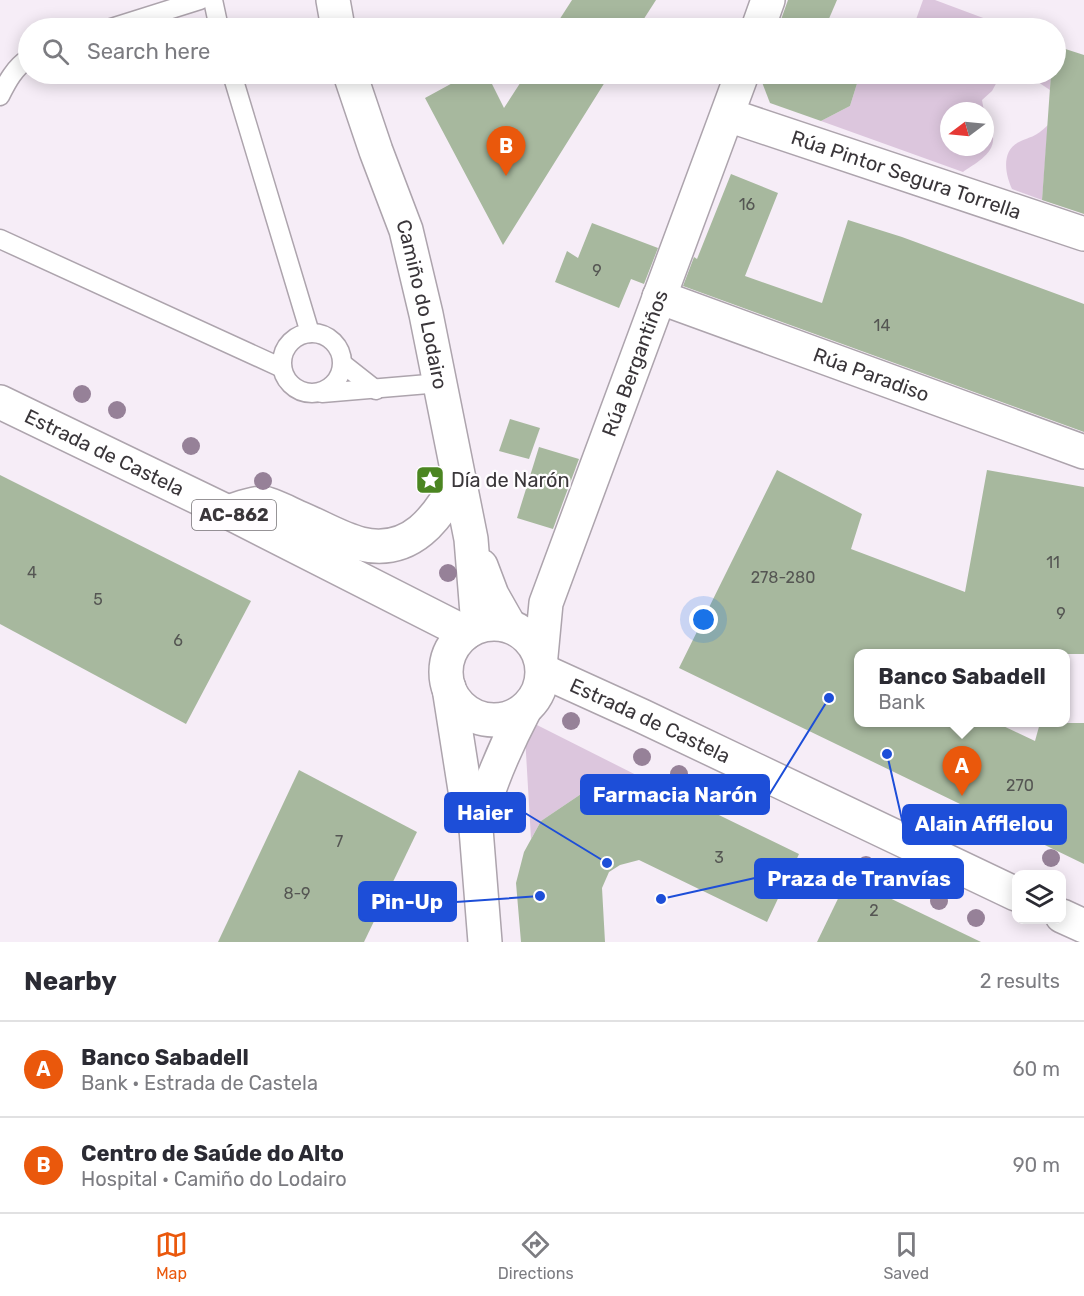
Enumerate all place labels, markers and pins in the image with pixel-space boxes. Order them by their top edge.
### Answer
pin: B [486,126,526,176]
place icon: Día de Narón [414,464,446,496]
place label: Día de Narón [451,468,570,492]
pin: A [942,746,982,796]
callout: Farmacia Narón [581,775,769,814]
callout: Haier [445,793,525,832]
callout: Alain Afflelou [903,805,1066,844]
callout: Praza de Tranvías [755,859,963,898]
callout: Pin-Up [359,882,456,921]

